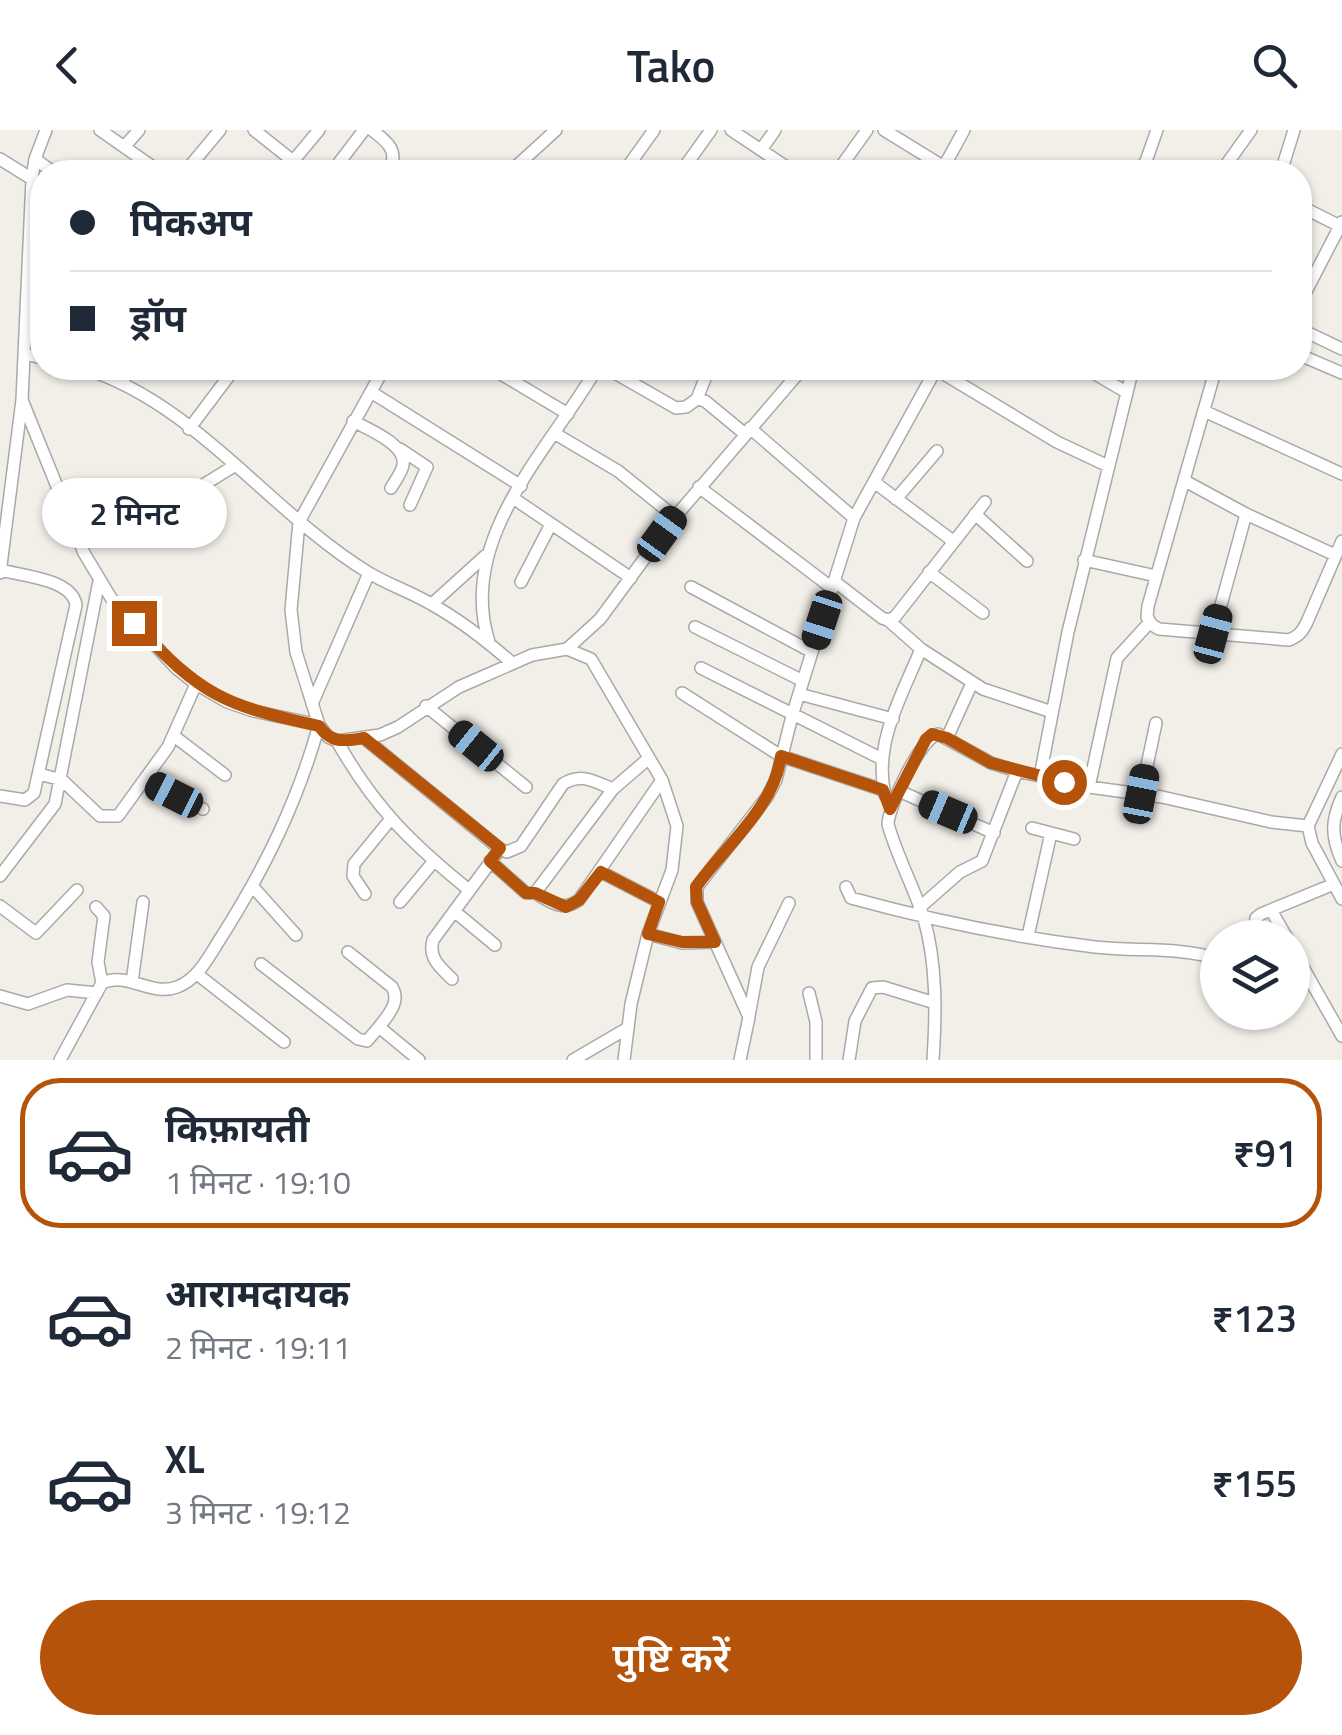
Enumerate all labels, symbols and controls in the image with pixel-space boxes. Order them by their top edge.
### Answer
text: Tako [627,31,715,99]
icon: back [40,38,95,93]
icon: search [1247,38,1302,93]
text: पिकअप [130,193,252,251]
text: ड्रॉप [130,289,186,347]
callout: 2 मिनट [42,478,226,548]
text: 2 मिनट [90,489,179,537]
car [632,501,692,567]
car [798,587,846,653]
route end [112,601,157,646]
car [1191,601,1235,667]
car [443,715,509,777]
route start [1042,760,1087,805]
car [1121,762,1161,826]
car [140,768,208,822]
car [915,786,981,838]
map controls [1200,920,1310,1030]
button: layers [1200,920,1310,1030]
text: किफ़ायती [165,1099,309,1157]
icon: car [45,1108,135,1198]
text: ₹91 [1233,1124,1297,1182]
text: 1 मिनट · 19:10 [165,1158,351,1206]
text: आरामदायक [165,1264,349,1322]
icon: car [45,1273,135,1363]
text: ₹123 [1212,1289,1297,1347]
text: 2 मिनट · 19:11 [165,1323,351,1371]
text: XL [165,1430,205,1488]
icon: car [45,1438,135,1528]
text: ₹155 [1212,1454,1297,1512]
text: 3 मिनट · 19:12 [165,1488,351,1536]
button: पुष्टि करें [40,1600,1302,1715]

